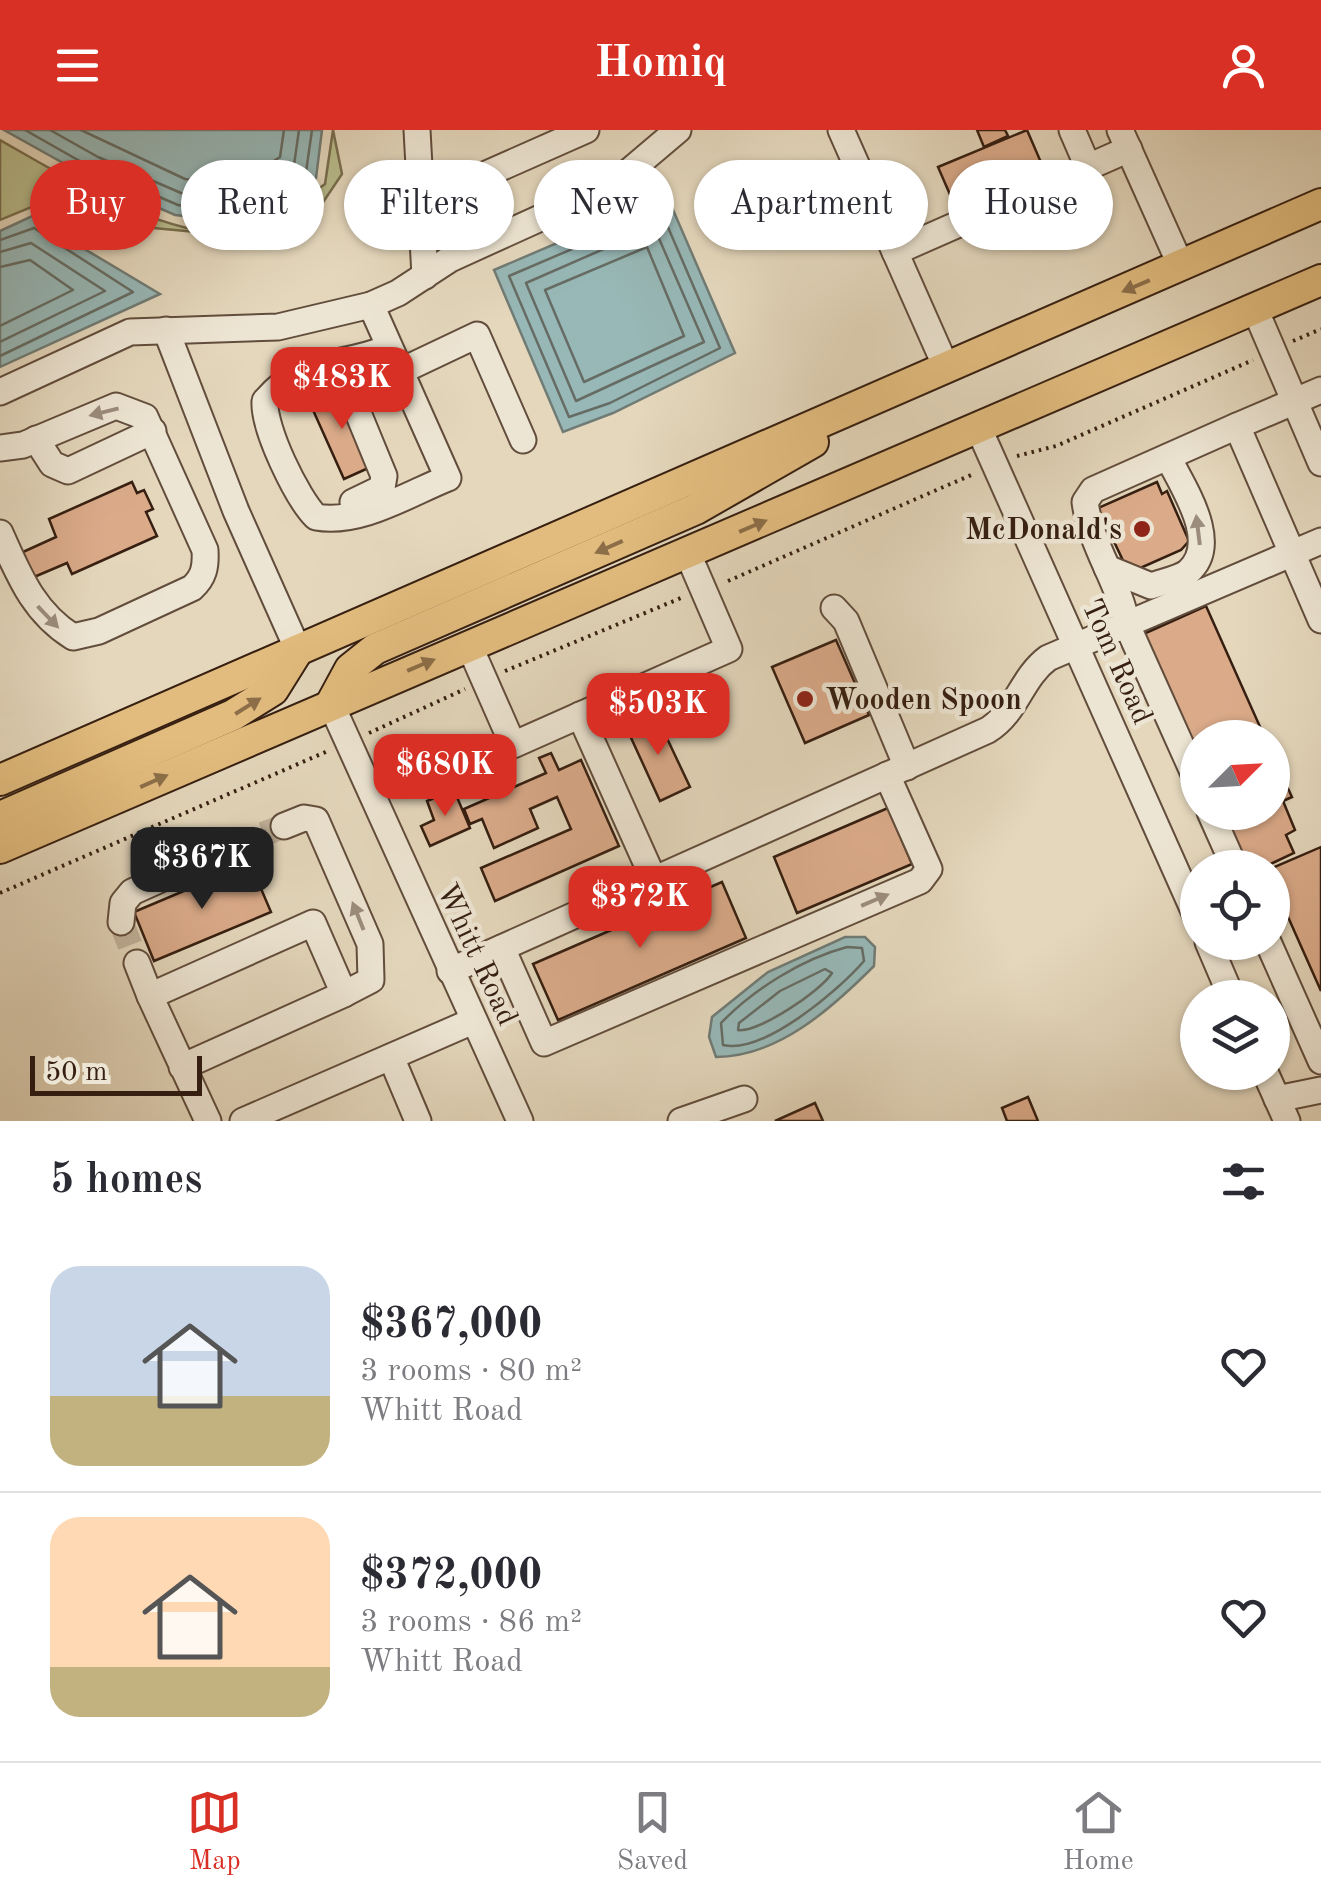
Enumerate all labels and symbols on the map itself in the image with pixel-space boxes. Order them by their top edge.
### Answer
one-way arrow [1120,278,1150,294]
pin: $483K [272,347,412,432]
one-way arrow [89,404,120,420]
one-way arrow [1190,514,1206,545]
place label: McDonald's [965,516,1122,546]
one-way arrow [738,518,768,534]
marker: McDonald's [1131,518,1153,540]
one-way arrow [594,539,624,555]
street label: Tom Road [1075,595,1157,729]
one-way arrow [36,604,59,628]
one-way arrow [406,657,436,673]
pin: $503K [588,673,728,758]
place label: Wooden Spoon [825,686,1022,716]
marker: Wooden Spoon [794,688,816,710]
one-way arrow [235,697,262,715]
north arrow [1180,720,1290,830]
pin: $680K [375,734,515,819]
one-way arrow [139,773,169,789]
pin: $367K [132,827,272,912]
pin: $372K [570,866,710,951]
street label: Whitt Road [430,879,522,1030]
one-way arrow [861,892,890,908]
one-way arrow [350,901,366,931]
scale bar [30,1051,202,1096]

